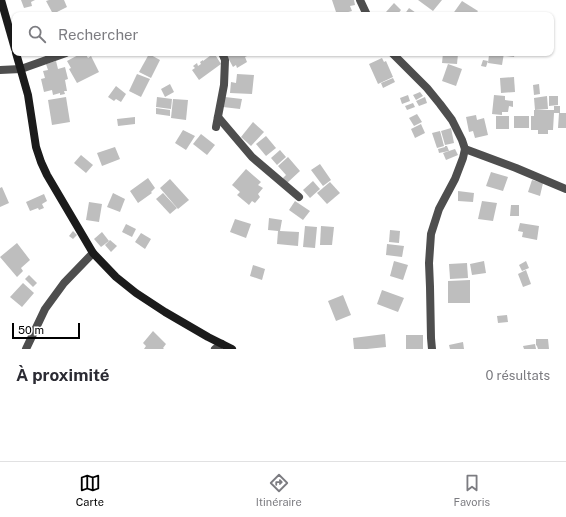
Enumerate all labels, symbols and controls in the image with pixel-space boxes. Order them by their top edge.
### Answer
search box [12,12,554,56]
icon: search [26,23,48,45]
text: Rechercher [58,26,138,43]
scale bar [12,321,80,340]
text: 50 m [18,324,44,336]
text: À proximité [16,365,110,385]
text: 0 résultats [485,368,550,383]
tab: Carte [76,472,104,508]
tab: Itinéraire [256,472,302,508]
tab: Favoris [454,472,490,508]

